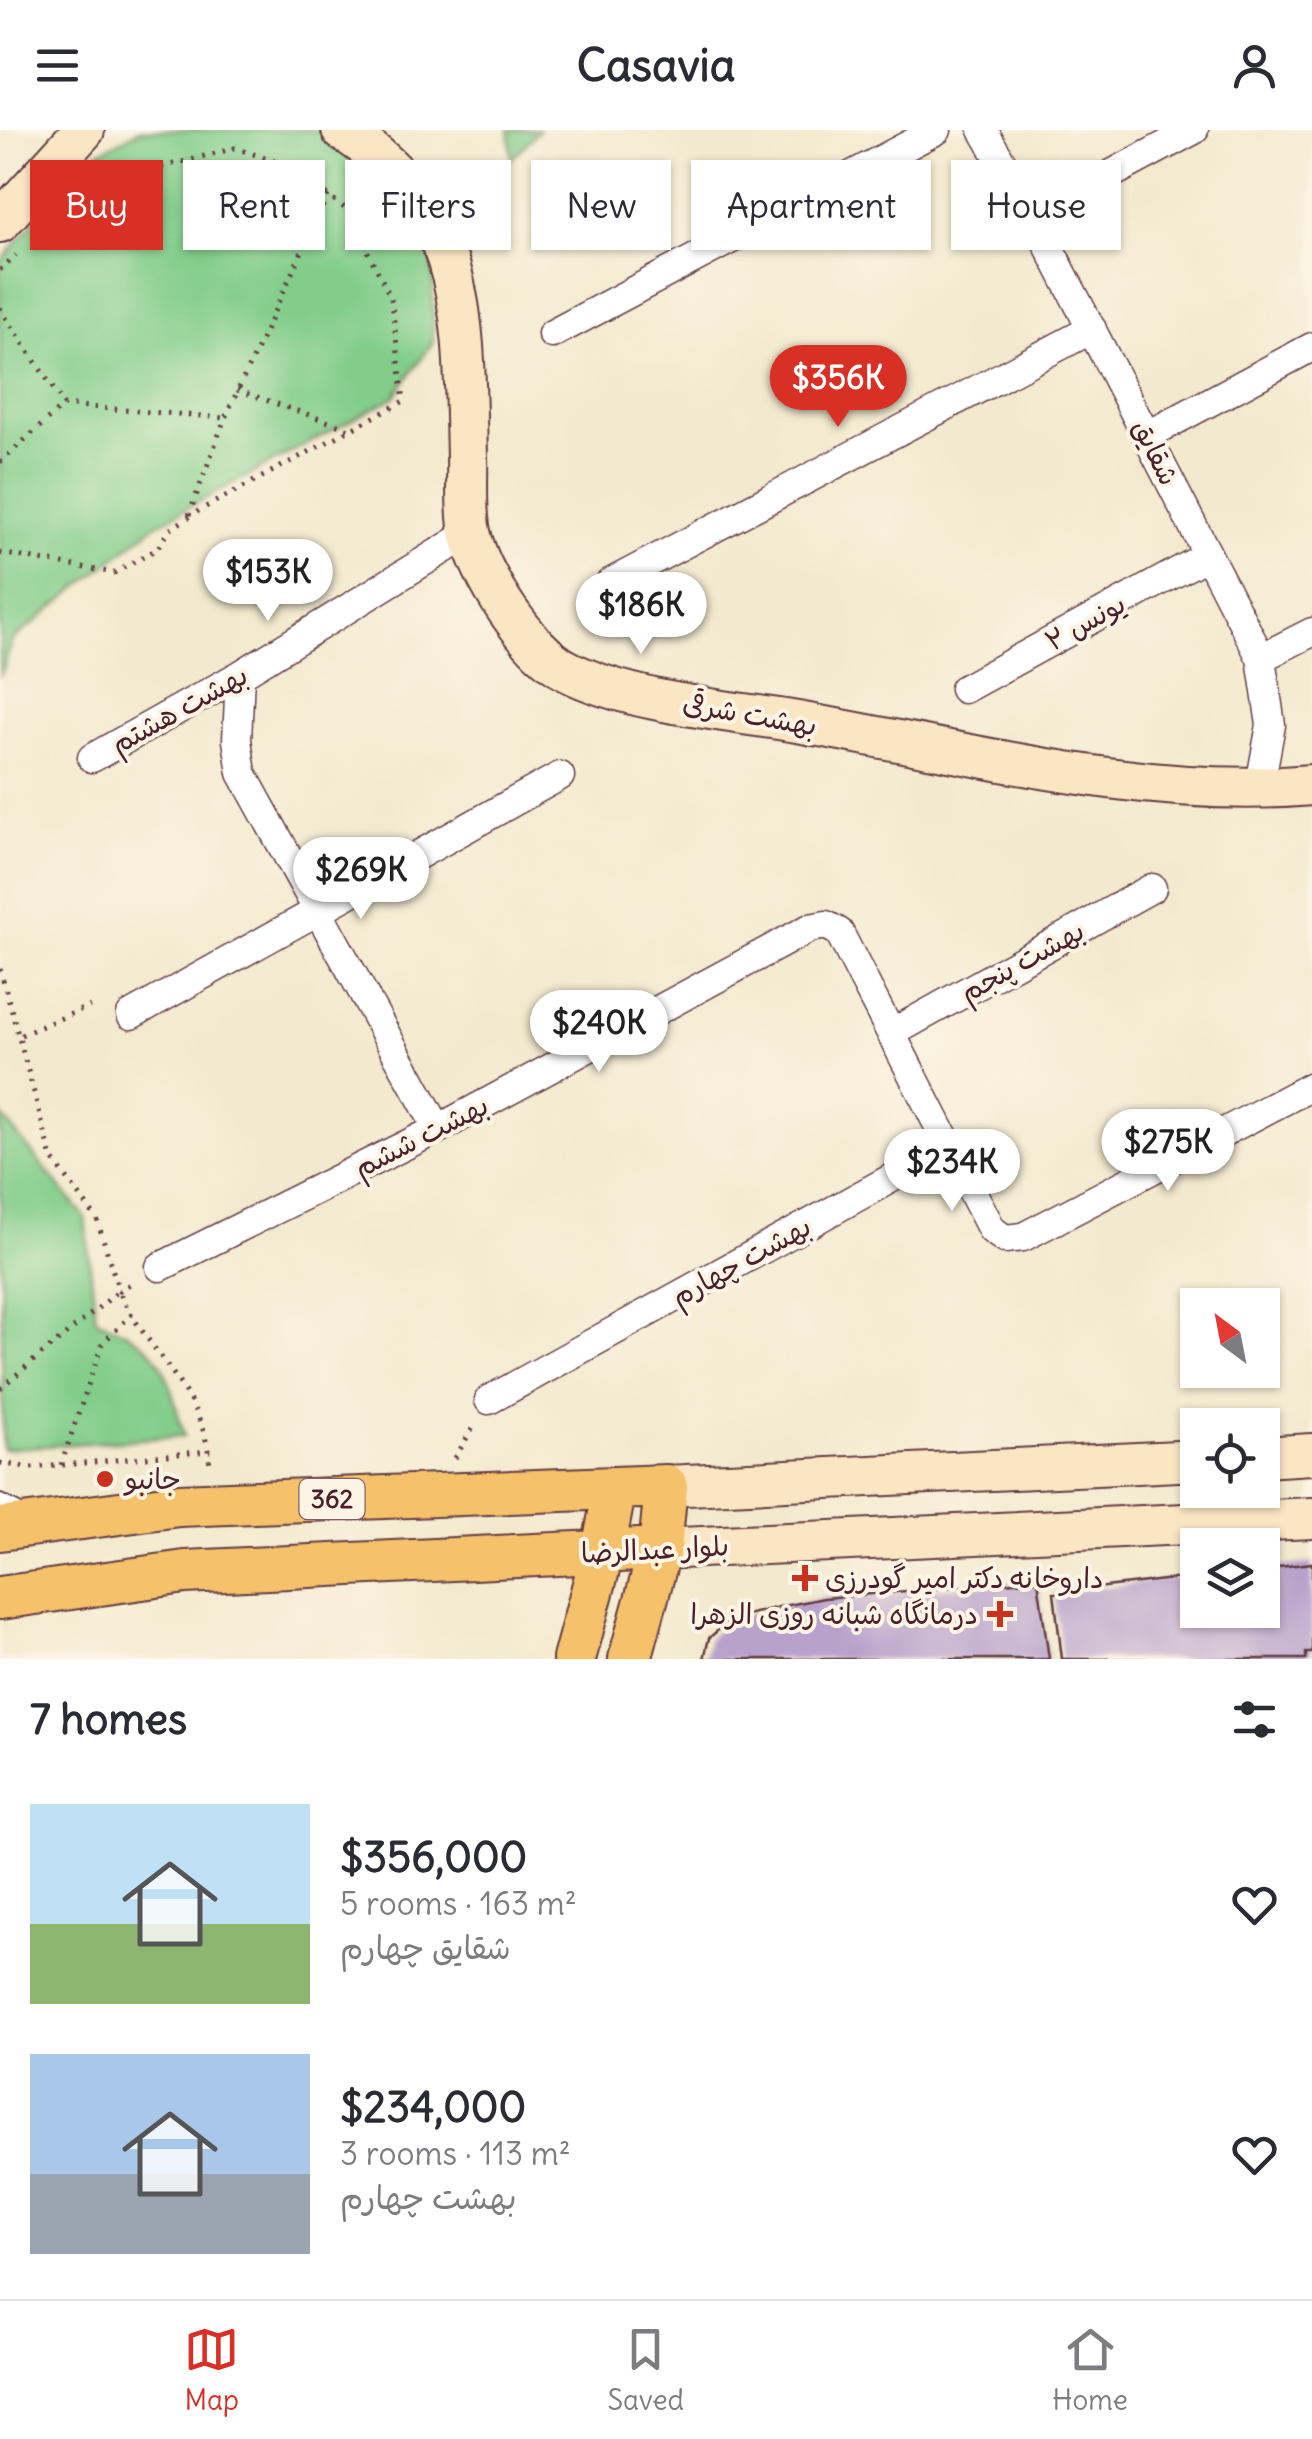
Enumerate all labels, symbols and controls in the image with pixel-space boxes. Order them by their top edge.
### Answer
text: Casavia [577,37,735,93]
icon: menu [30,38,85,93]
icon: person [1227,38,1282,93]
chip: Buy [30,160,163,250]
chip: Rent [183,160,325,250]
chip: Filters [345,160,511,250]
chip: New [531,160,671,250]
chip: Apartment [691,160,931,250]
chip: House [951,160,1121,250]
pin: $356K [768,345,908,430]
text: $356K [792,357,884,398]
street label: شقایق [1125,413,1187,491]
pin: $153K [198,539,338,624]
text: $153K [225,551,311,592]
pin: $186K [571,572,711,657]
text: $186K [598,584,684,625]
street label: یونس ۲ [1038,585,1132,659]
street label: بهشت هشتم [104,657,256,765]
street label: بهشت شرقی [680,685,820,743]
pin: $269K [291,837,431,922]
text: $269K [315,849,407,890]
street label: بهشت پنجم [953,912,1093,1013]
pin: $240K [529,990,669,1075]
text: $240K [552,1002,646,1043]
street label: بهشت ششم [348,1087,496,1189]
pin: $275K [1098,1109,1238,1194]
text: $275K [1123,1121,1213,1162]
pin: $234K [882,1129,1022,1214]
text: $234K [906,1141,998,1182]
street label: بهشت چهارم [665,1208,819,1318]
north arrow [1180,1288,1280,1388]
map controls [1180,1288,1280,1628]
button: locate [1180,1408,1280,1508]
place label: جانبو [123,1461,181,1497]
marker: جانبو [94,1468,116,1490]
road number: 362 [300,1479,364,1519]
street label: بلوار عبدالرضا [580,1527,730,1571]
button: layers [1180,1528,1280,1628]
place label: داروخانه دکتر امیر گودرزی [825,1560,1104,1596]
marker: داروخانه دکتر امیر گودرزی [794,1567,816,1589]
place label: درمانگاه شبانه روزی الزهرا [690,1596,978,1632]
marker: درمانگاه شبانه روزی الزهرا [987,1601,1013,1627]
icon: filters [1227,1692,1282,1747]
text: 7 homes [30,1693,187,1745]
text: $356,000 [340,1831,527,1883]
icon: home [110,1844,230,1964]
icon: heart [1227,1877,1282,1932]
text: 5 rooms · 163 m² [340,1883,577,1924]
text: شقایق چهارم [340,1927,511,1968]
text: $234,000 [340,2081,526,2133]
icon: home [110,2094,230,2214]
icon: heart [1227,2127,1282,2182]
text: 3 rooms · 113 m² [340,2133,571,2174]
text: بهشت چهارم [340,2177,516,2218]
tab: Map [184,2322,239,2418]
tab: Saved [607,2322,684,2418]
tab: Home [1052,2322,1128,2418]

